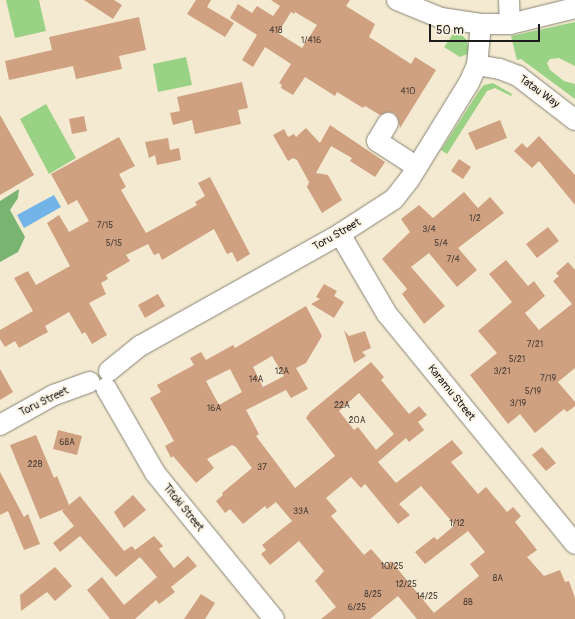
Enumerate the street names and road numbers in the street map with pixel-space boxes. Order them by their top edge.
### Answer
street label: Tatau Way [516,73,562,111]
street label: Toru Street [311,216,363,254]
street label: Karamu Street [424,362,478,424]
street label: Toru Street [17,384,71,420]
street label: Titoki Street [160,482,206,534]

